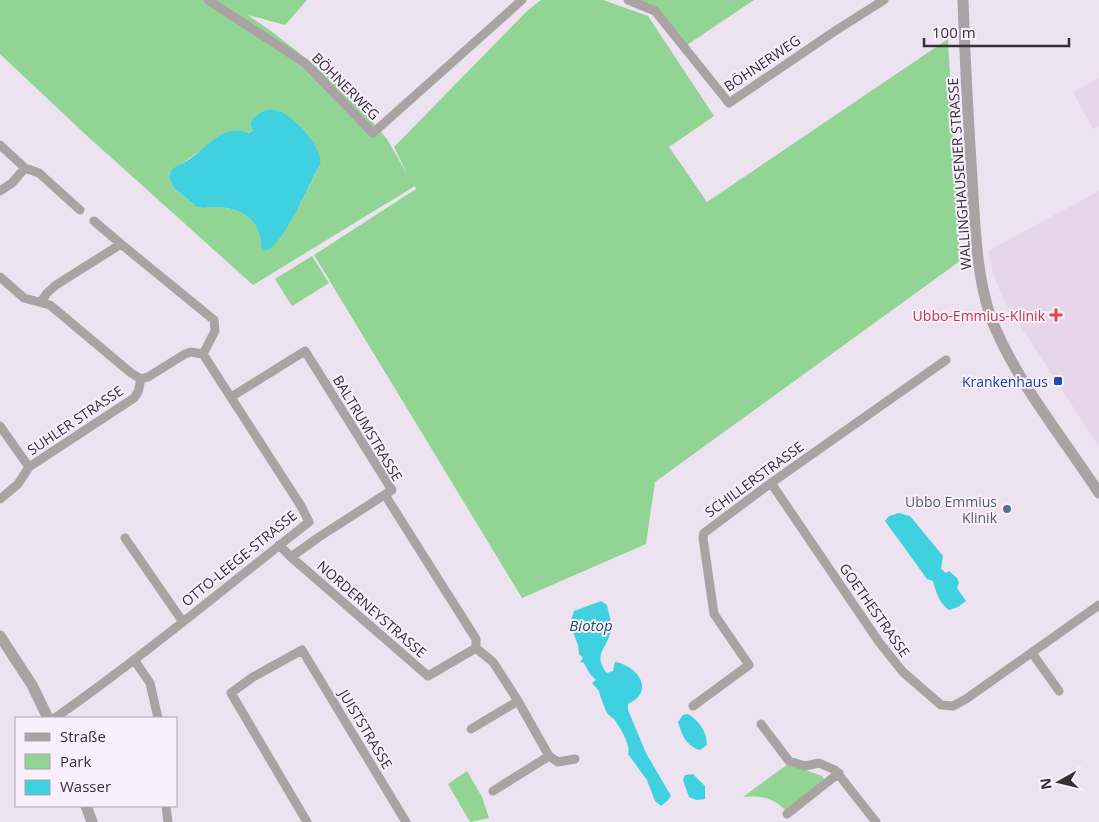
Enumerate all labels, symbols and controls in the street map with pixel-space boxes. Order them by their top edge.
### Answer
scale bar [924,15,1069,47]
text: 100 m [932,22,976,42]
street label: BÖHNERWEG [720,30,804,96]
street label: BÖHNERWEG [308,48,384,124]
street label: WALLINGHAUSENER STRASSE [943,77,975,271]
place label: Ubbo-Emmius-Klinik [913,306,1046,325]
marker: Ubbo-Emmius-Klinik [1049,308,1063,322]
street label: BALTRUMSTRASSE [329,372,407,484]
place label: Krankenhaus [962,372,1048,391]
marker: Krankenhaus [1052,375,1064,387]
street label: SUHLER STRASSE [23,381,127,459]
street label: SCHILLERSTRASSE [701,437,807,521]
place label: Ubbo Emmius Klinik [905,492,998,527]
marker: Ubbo Emmius Klinik [1001,503,1013,515]
street label: OTTO-LEEGE-STRASSE [177,506,301,610]
street label: NORDERNEYSTRASSE [313,556,431,662]
street label: GOETHESTRASSE [835,559,915,661]
water label: Biotop [569,615,613,635]
street label: JUISTSTRASSE [334,684,397,772]
legend [15,717,178,807]
text: Straße [60,726,106,746]
text: Park [60,751,91,771]
north arrow [1034,757,1084,807]
text: Wasser [60,776,111,796]
text: N [1035,777,1056,791]

